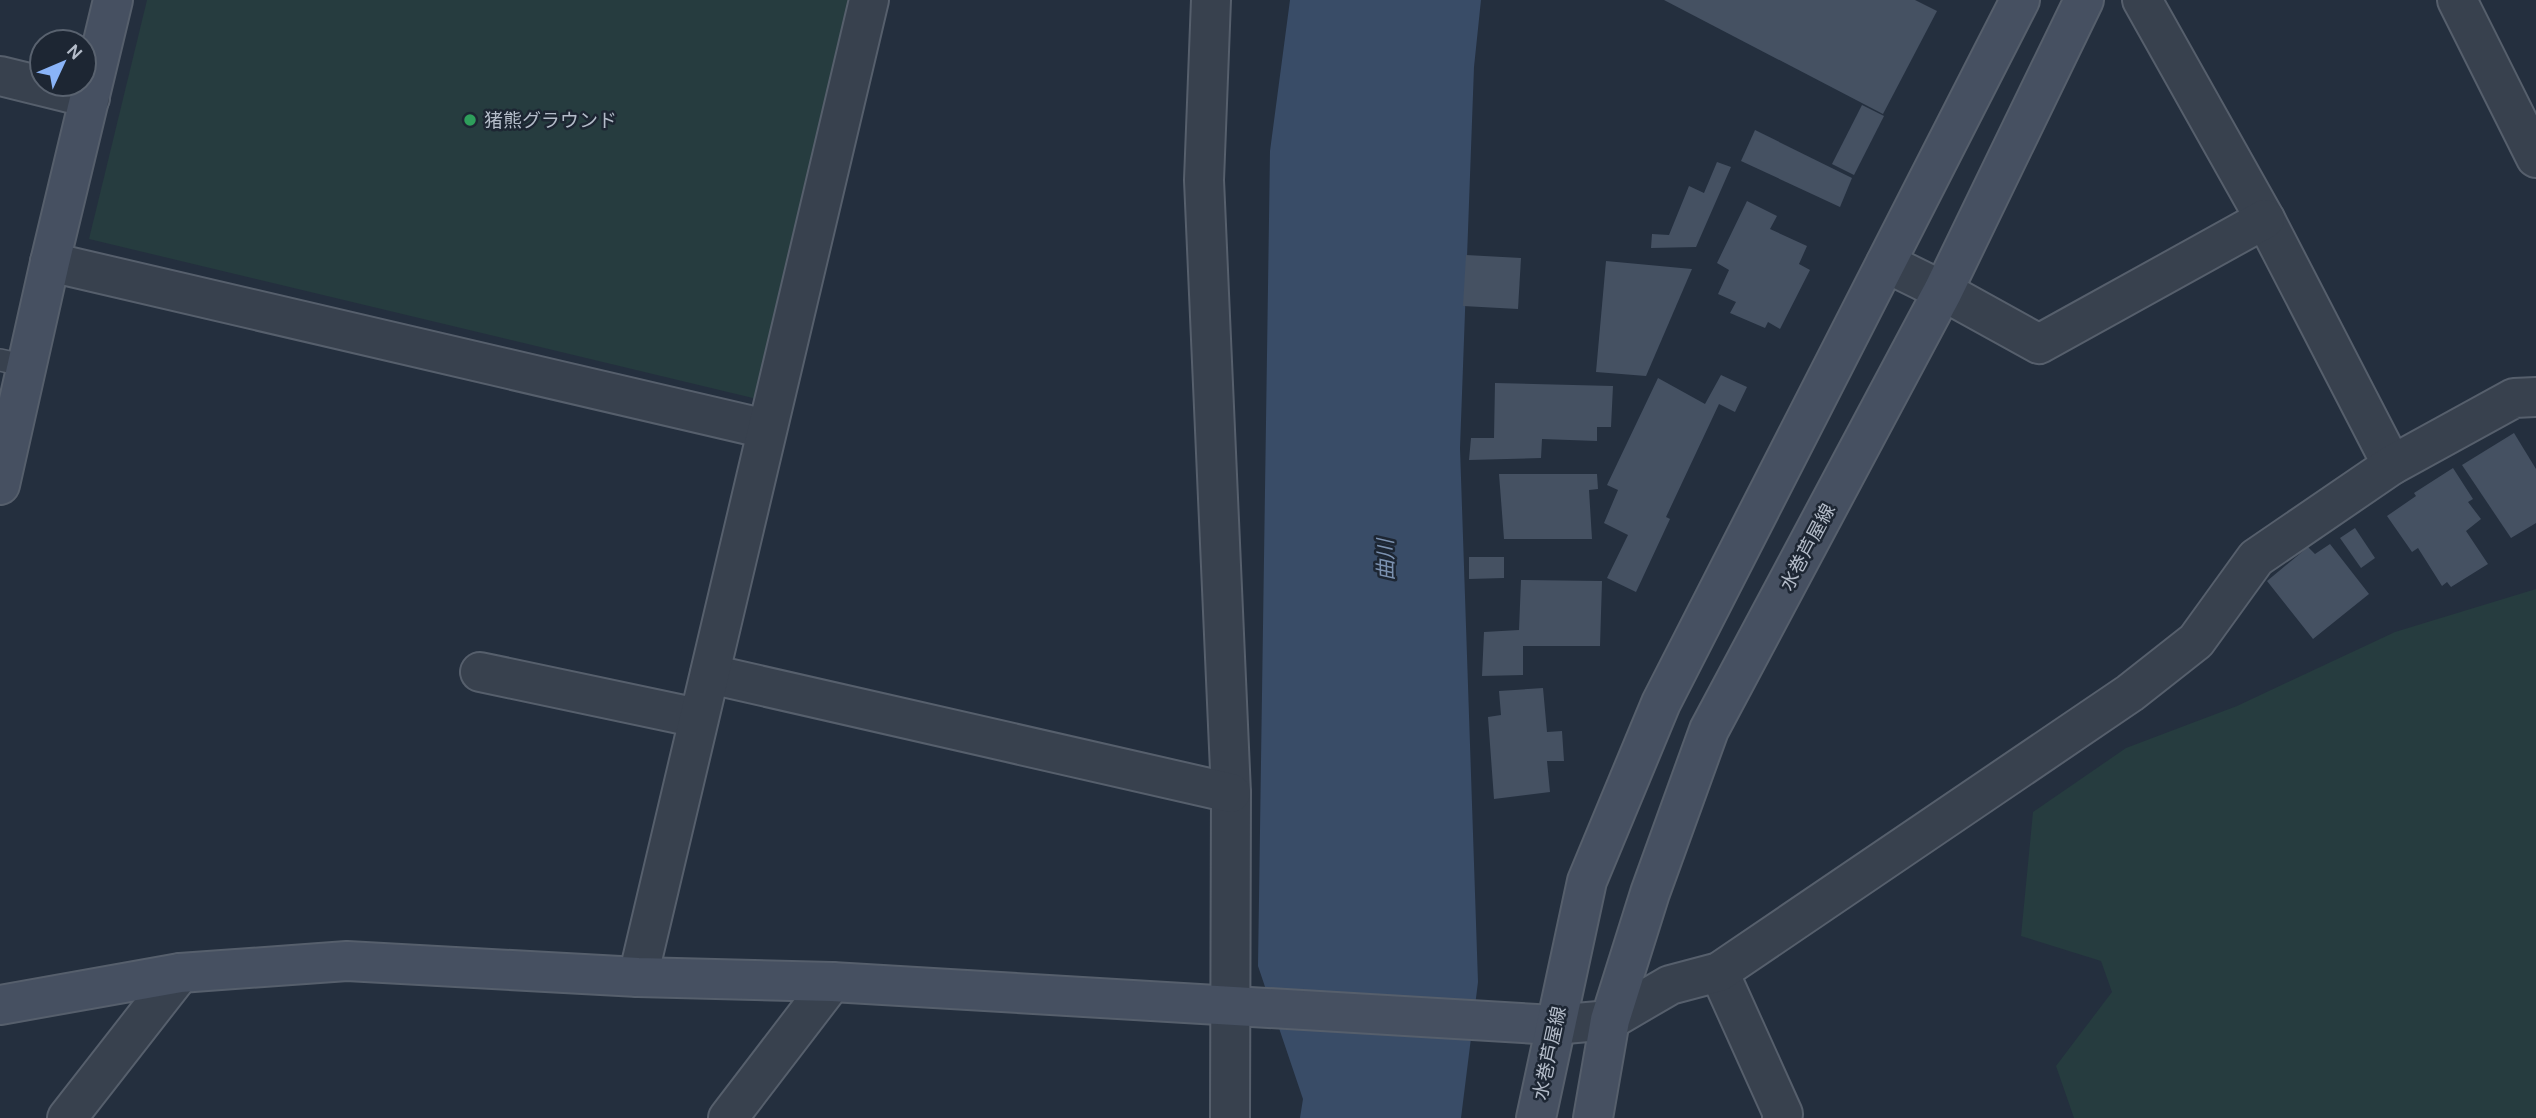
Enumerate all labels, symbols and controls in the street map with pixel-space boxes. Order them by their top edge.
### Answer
north arrow [28,28,98,98]
text: N [62,39,87,64]
place label: 猪熊グラウンド [484,110,617,132]
marker: 猪熊グラウンド [462,112,478,128]
street label: 水巻芦屋線 [1776,500,1840,595]
water label: 曲川 [1374,537,1398,581]
street label: 水巻芦屋線 [1529,1004,1571,1102]

